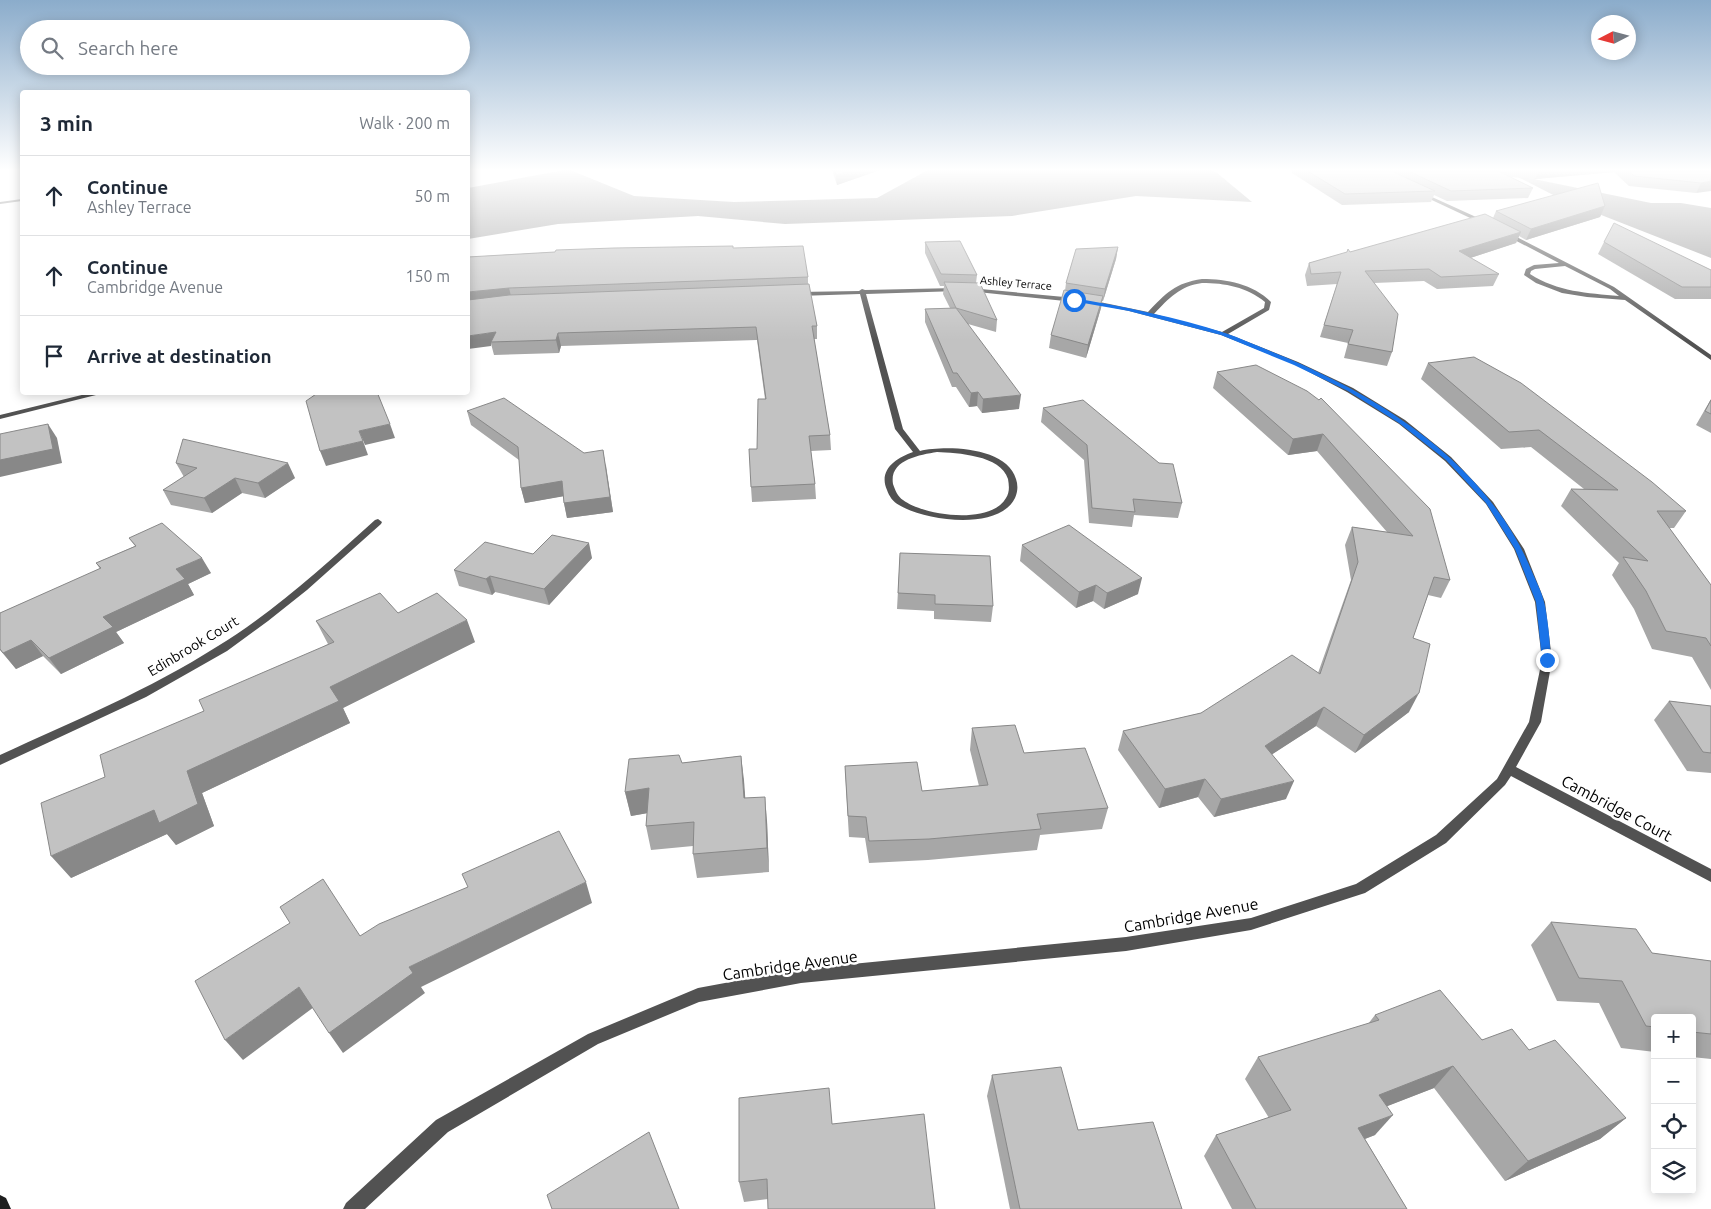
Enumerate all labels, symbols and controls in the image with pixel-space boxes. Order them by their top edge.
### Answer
north arrow [1591,15,1636,60]
search box [20,20,470,75]
icon: search [38,34,66,62]
text: Search here [78,37,178,59]
text: 3 min [40,111,93,135]
text: Walk · 200 m [359,114,450,132]
text: Continue [87,176,168,198]
icon: ahead [40,182,68,210]
text: 50 m [414,187,450,205]
text: Ashley Terrace [87,198,192,216]
text: Continue [87,256,168,278]
icon: ahead [40,262,68,290]
text: 150 m [405,267,450,285]
street label: Ashley Terrace [980,274,1052,292]
text: Cambridge Avenue [87,278,223,296]
route start [1063,289,1086,312]
icon: arrive [40,342,68,370]
text: Arrive at destination [87,345,272,367]
street label: Edinbrook Court [145,612,242,679]
route end [1536,649,1559,672]
street label: Cambridge Court [1559,771,1676,845]
street label: Cambridge Avenue [1122,894,1260,936]
street label: Cambridge Avenue [721,947,859,983]
map controls [1651,1014,1696,1194]
button: + [1651,1014,1696,1059]
button: − [1651,1059,1696,1104]
button: locate [1651,1104,1696,1149]
button: layers [1651,1149,1696,1194]

